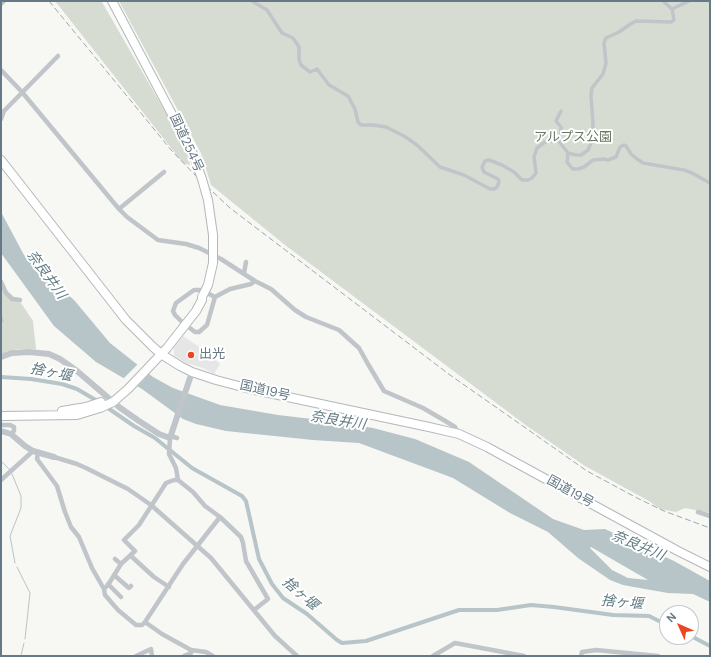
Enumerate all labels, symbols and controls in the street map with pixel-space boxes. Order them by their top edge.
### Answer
street label: 国道254号 [166,111,206,175]
park label: アルプス公園 [534,130,612,146]
water label: 奈良井川 [23,247,69,303]
place label: 出光 [199,347,225,363]
marker: 出光 [186,350,196,360]
water label: 捨ヶ堰 [29,361,73,385]
street label: 国道19号 [238,378,292,404]
water label: 奈良井川 [309,408,367,434]
street label: 国道19号 [544,473,596,511]
water label: 奈良井川 [609,527,667,565]
water label: 捨ヶ堰 [279,574,321,614]
water label: 捨ヶ堰 [600,593,644,613]
north arrow [659,605,699,645]
text: N [663,609,679,625]

